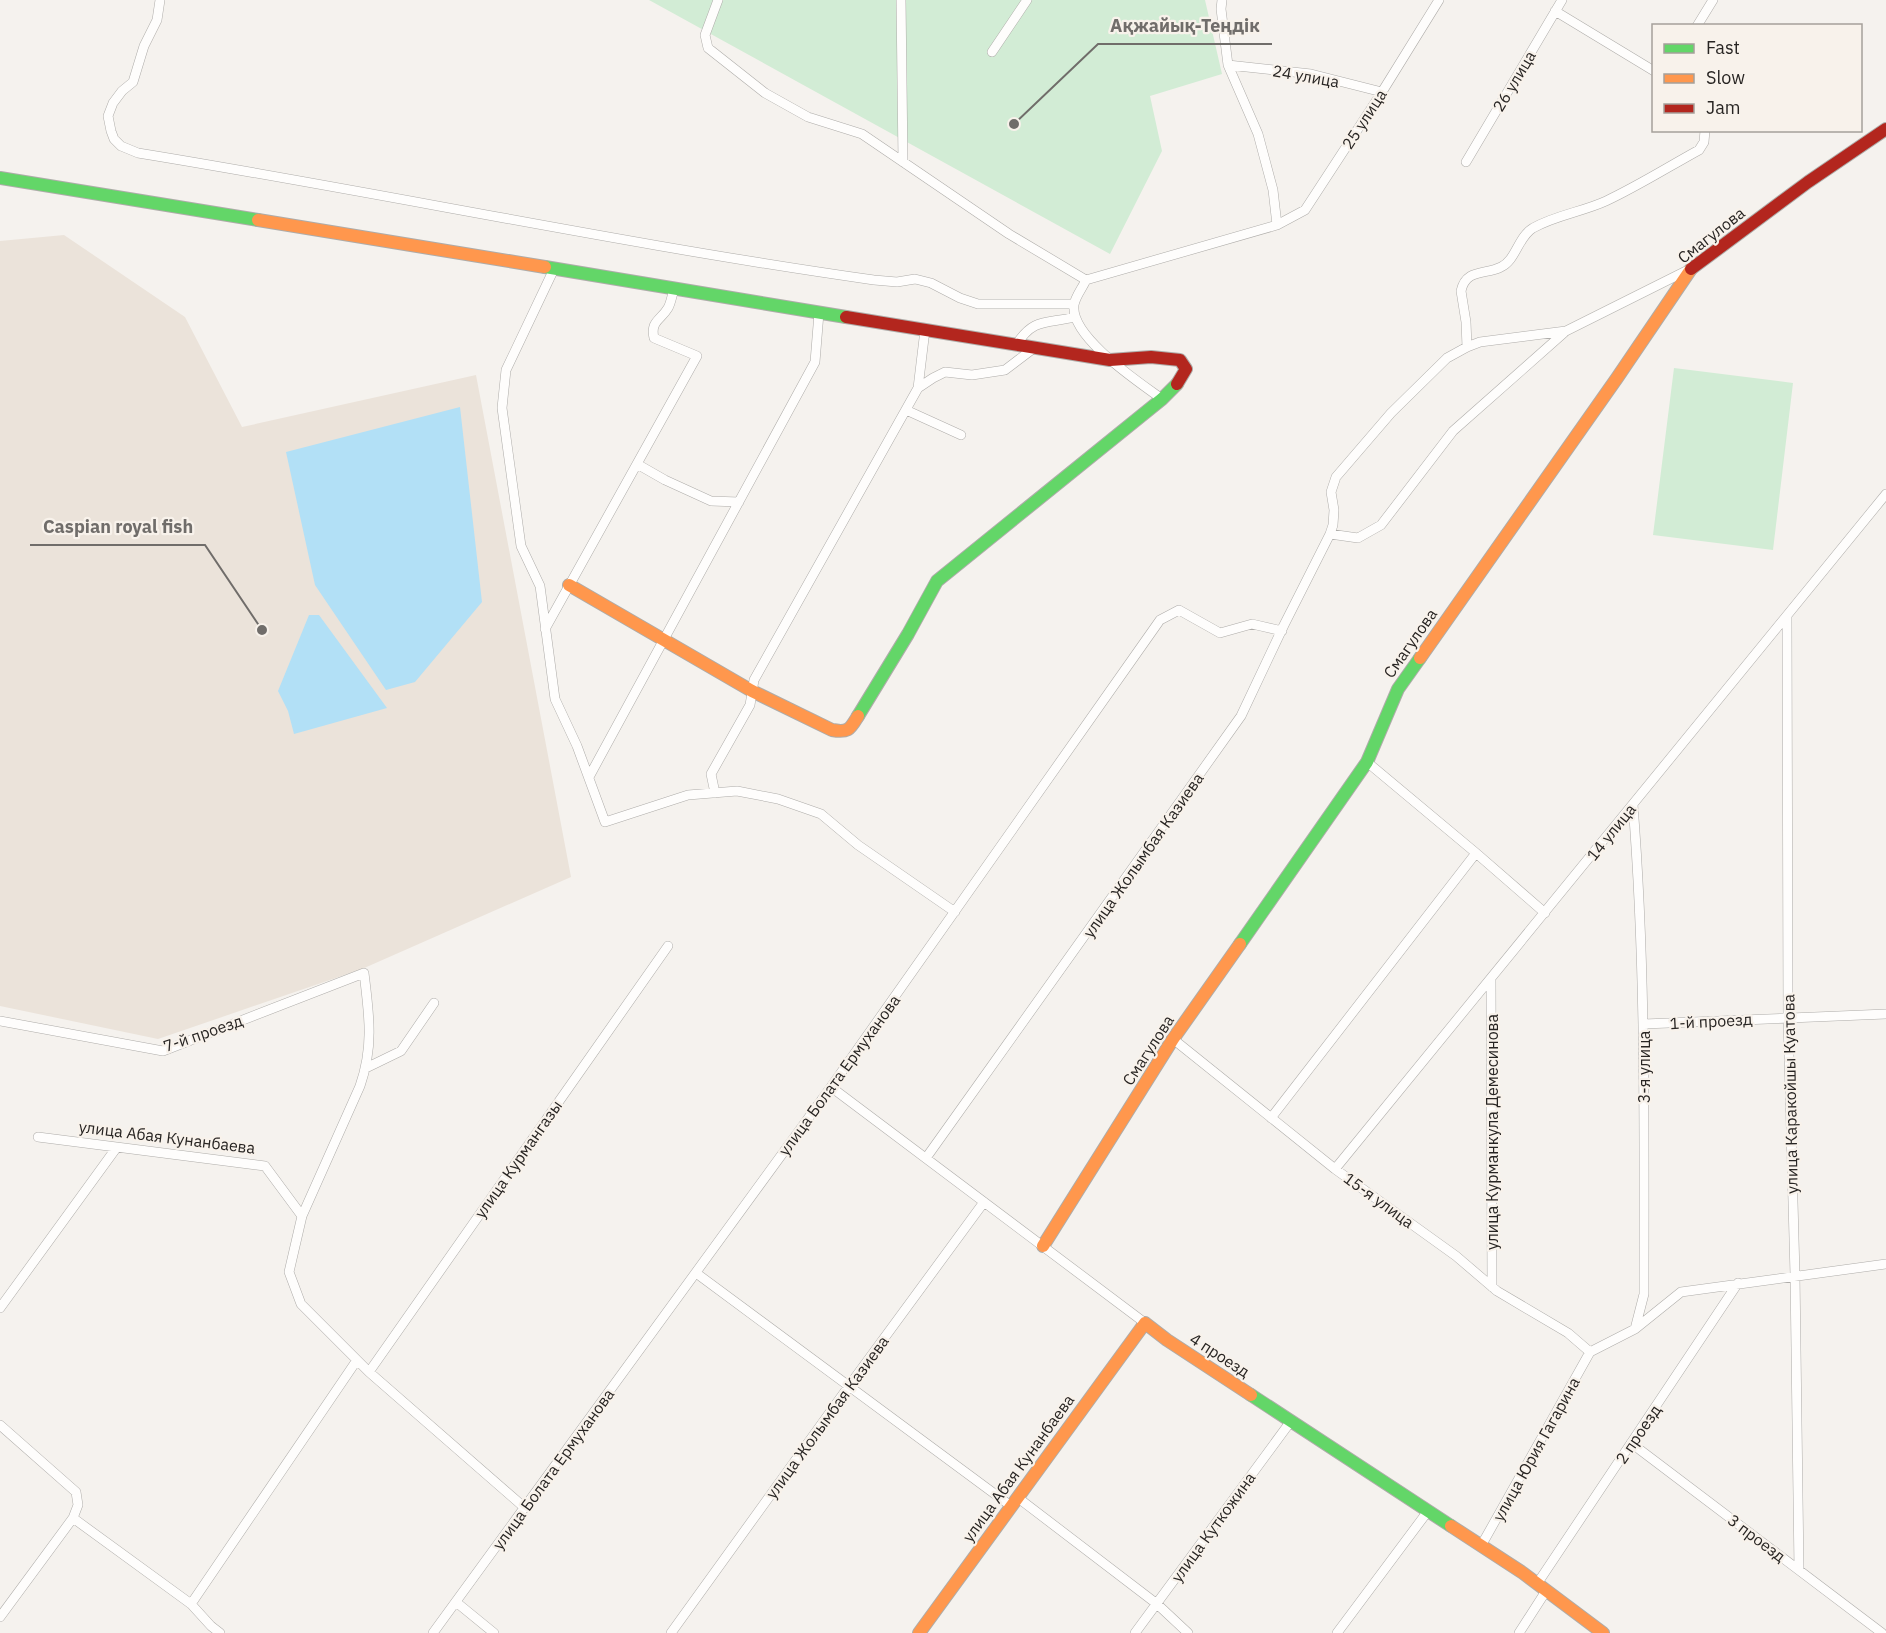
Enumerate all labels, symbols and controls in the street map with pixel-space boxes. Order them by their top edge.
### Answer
callout: Ақжайық-Теңдік [1098,8,1272,44]
text: Ақжайық-Теңдік [1110,14,1260,37]
legend [1652,24,1862,132]
text: Fast [1706,36,1740,59]
street label: 26 улица [1488,47,1540,115]
street label: 24 улица [1271,60,1341,92]
text: Slow [1706,66,1745,89]
street label: 25 улица [1337,85,1391,153]
text: Jam [1706,96,1741,119]
street label: Смагулова [1673,202,1749,267]
callout: Caspian royal fish [30,509,205,545]
text: Caspian royal fish [43,515,193,538]
street label: Смагулова [1379,604,1441,681]
street label: улица Жолымбая Казиева [1078,768,1208,941]
street label: 14 улица [1582,799,1640,864]
street label: улица Болата Ермуханова [774,990,904,1159]
street label: улица Каракойшы Куатова [1778,993,1802,1194]
street label: 1-й проезд [1669,1009,1753,1033]
street label: 7-й проезд [161,1010,246,1056]
street label: Смагулова [1118,1011,1178,1089]
street label: улица Курманкула Демесинова [1482,1014,1502,1250]
street label: 3-я улица [1634,1030,1654,1103]
street label: улица Курмангазы [470,1096,566,1222]
street label: улица Абая Кунанбаева [78,1116,257,1158]
street label: 15-я улица [1340,1168,1419,1233]
street label: 4 проезд [1186,1328,1254,1382]
street label: улица Жолымбая Казиева [761,1331,893,1502]
street label: улица Юрия Гагарина [1488,1373,1584,1524]
street label: улица Болата Ермуханова [488,1384,618,1553]
street label: улица Абая Кунанбаева [958,1390,1079,1546]
street label: 2 проезд [1611,1400,1665,1467]
street label: улица Куткожина [1166,1468,1260,1586]
street label: 3 проезд [1724,1510,1790,1566]

